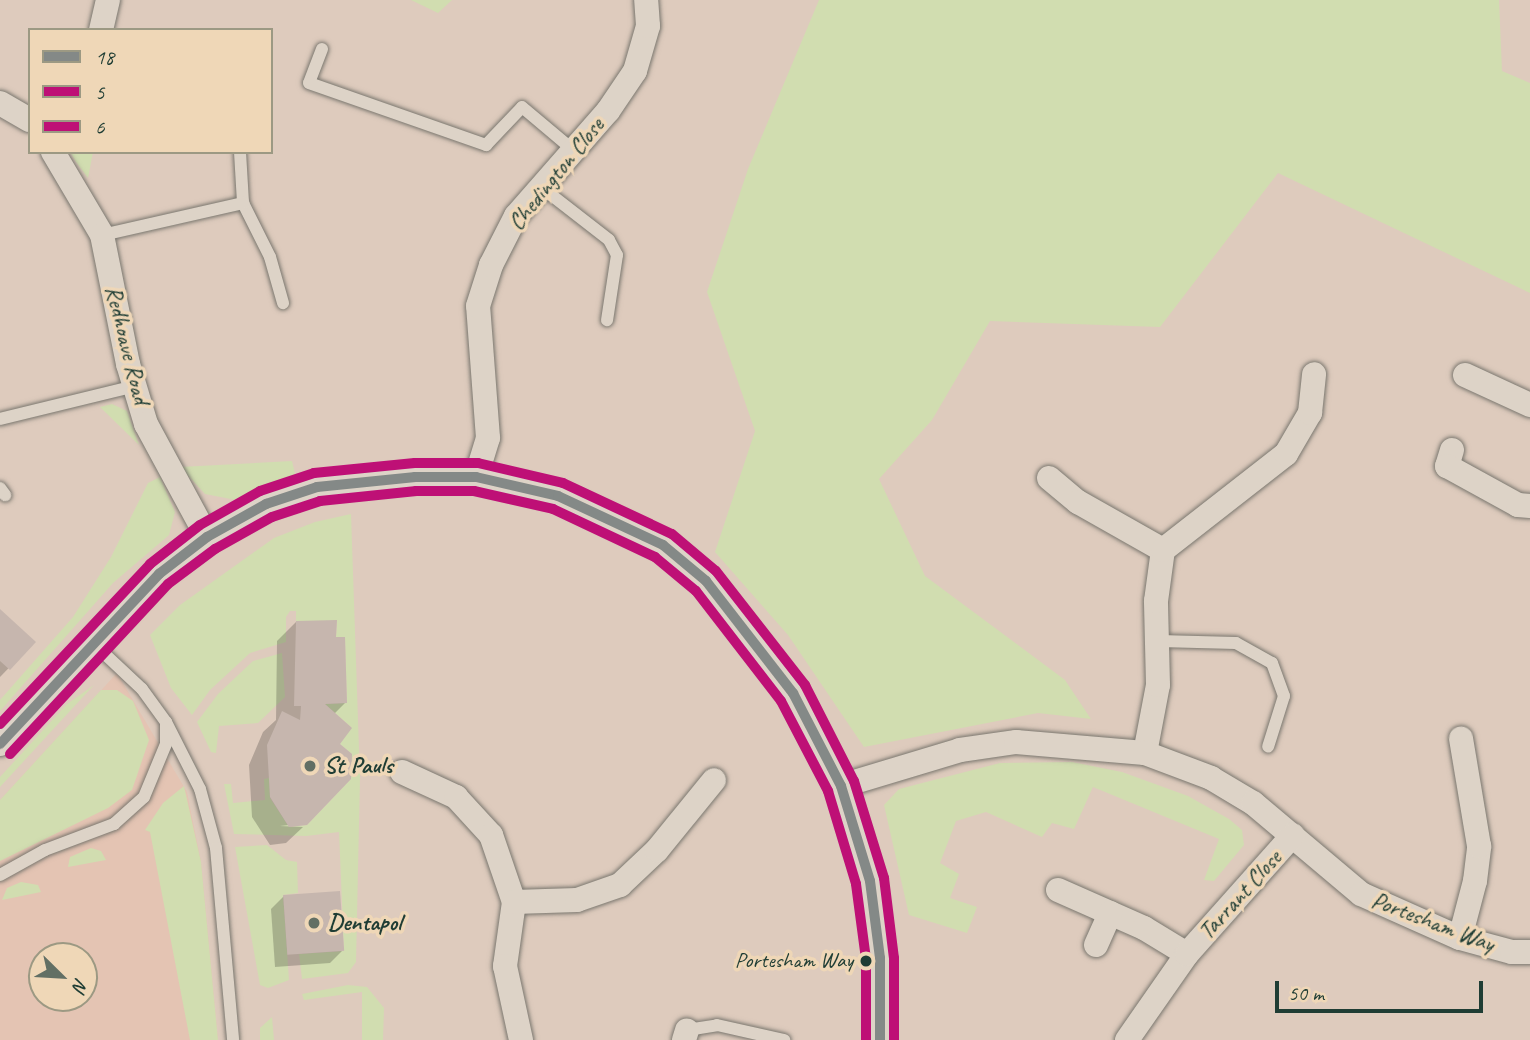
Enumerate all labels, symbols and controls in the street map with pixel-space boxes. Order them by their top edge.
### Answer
legend [28,28,273,154]
text: 18 [95,44,114,70]
text: 5 [95,79,104,105]
street label: Chedington Close [502,112,610,236]
text: 6 [95,114,104,140]
street label: Redhoave Road [98,283,156,407]
place label: St Pauls [324,752,393,780]
marker: St Pauls [302,758,318,774]
street label: Tarrant Close [1192,844,1288,946]
street label: Portesham Way [1368,886,1498,958]
place label: Dentapol [328,909,401,937]
marker: Dentapol [306,915,322,931]
north arrow [28,942,98,1012]
place label: Portesham Way [735,948,853,974]
marker: Portesham Way [859,954,873,968]
scale bar [1278,967,1486,1011]
text: N [67,974,94,995]
text: 50 m [1288,980,1324,1006]

